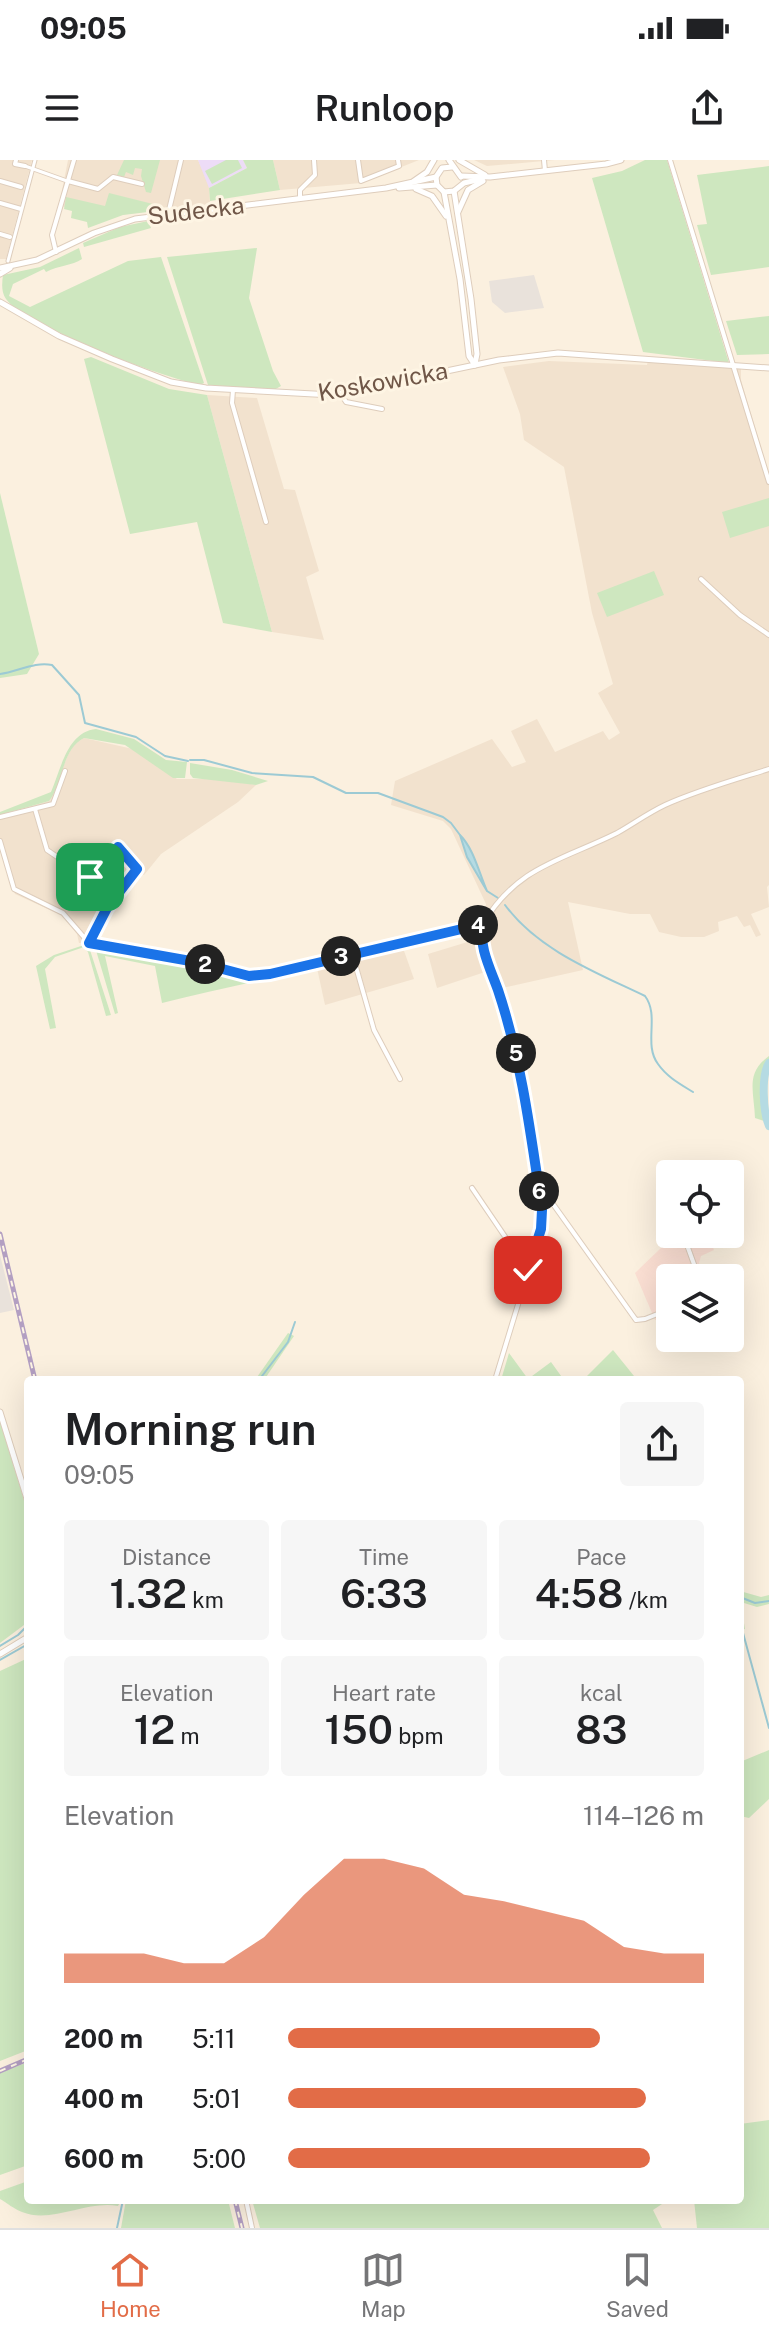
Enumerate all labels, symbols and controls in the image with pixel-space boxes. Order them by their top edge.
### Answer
text: 09:05 [40,10,127,46]
icon: menu [40,86,84,130]
icon: share [685,86,729,130]
text: Runloop [314,87,455,129]
street label: Sudecka [146,190,246,230]
street label: Koskowicka [316,356,450,406]
pin [56,843,124,911]
icon: arrive [68,855,112,899]
pin: 4 [458,905,498,945]
text: 4 [471,912,485,938]
pin: 3 [321,936,361,976]
text: 3 [334,943,348,969]
pin: 2 [185,944,225,984]
text: 2 [198,951,212,977]
pin: 5 [496,1033,536,1073]
text: 5 [509,1040,523,1066]
map controls [656,1160,744,1352]
button: locate [656,1160,744,1248]
pin: 6 [519,1171,559,1211]
text: 6 [532,1178,546,1204]
pin [494,1236,562,1304]
icon: check [506,1248,550,1292]
button: layers [656,1264,744,1352]
button: share [620,1402,704,1486]
text: Morning run [64,1403,317,1455]
text: 09:05 [64,1459,134,1490]
text: Distance [122,1544,211,1570]
text: Time [359,1544,409,1570]
text: Pace [576,1544,626,1570]
text: 1.32 [110,1570,187,1617]
text: 6:33 [340,1570,428,1617]
text: 4:58 [535,1570,623,1617]
text: km [187,1587,224,1613]
text: /km [623,1587,668,1613]
text: Elevation [120,1680,213,1706]
text: Heart rate [332,1680,436,1706]
text: kcal [580,1680,623,1706]
text: 12 [134,1706,175,1753]
text: 150 [325,1706,393,1753]
text: 83 [575,1706,627,1753]
text: m [175,1723,200,1749]
text: bpm [393,1723,443,1749]
text: Elevation [64,1800,174,1831]
text: 114–126 m [583,1800,704,1831]
text: 200 m [64,2023,143,2054]
text: 5:11 [192,2023,236,2054]
text: 400 m [64,2083,144,2114]
text: 5:01 [192,2083,241,2114]
text: 600 m [64,2143,144,2174]
text: 5:00 [192,2143,246,2174]
tab: Home [100,2248,161,2322]
tab: Map [361,2248,406,2322]
tab: Saved [606,2248,669,2322]

